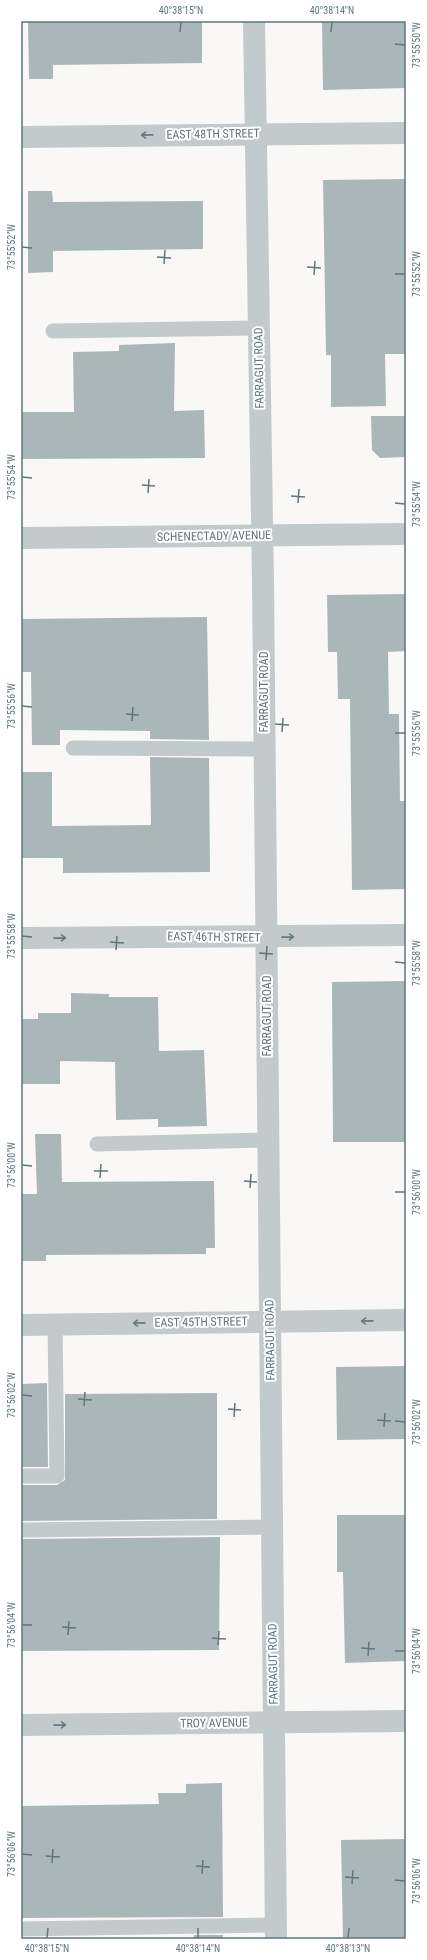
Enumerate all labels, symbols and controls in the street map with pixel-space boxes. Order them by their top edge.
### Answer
text: 40°38'15"N [159,5,203,16]
text: 40°38'14"N [310,5,354,16]
text: 73°55'50"W [411,22,422,68]
street label: EAST 48TH STREET [166,126,260,142]
one-way arrow [141,131,154,139]
text: 73°55'52"W [6,224,17,270]
text: 73°55'52"W [411,251,422,297]
street label: FARRAGUT ROAD [251,327,267,409]
text: 73°55'54"W [6,454,17,500]
text: 73°55'54"W [411,481,422,527]
street label: SCHENECTADY AVENUE [157,528,271,544]
street label: FARRAGUT ROAD [257,651,271,733]
text: 73°55'56"W [6,683,17,729]
text: 73°55'56"W [411,710,422,756]
text: 73°55'58"W [6,913,17,959]
street label: EAST 46TH STREET [167,929,261,945]
one-way arrow [281,933,294,941]
one-way arrow [53,934,66,942]
text: 73°55'58"W [411,940,422,986]
street label: FARRAGUT ROAD [260,975,274,1057]
text: 73°56'00"W [6,1142,17,1188]
text: 73°56'00"W [411,1169,422,1215]
street label: FARRAGUT ROAD [262,1299,278,1381]
street label: EAST 45TH STREET [154,1314,248,1330]
one-way arrow [361,1317,374,1324]
one-way arrow [133,1319,146,1327]
text: 73°56'02"W [6,1372,17,1418]
text: 73°56'02"W [411,1399,422,1445]
text: 73°56'04"W [6,1602,17,1648]
street label: FARRAGUT ROAD [265,1623,281,1705]
text: 73°56'04"W [411,1628,422,1674]
street label: TROY AVENUE [180,1715,248,1731]
one-way arrow [53,1721,66,1729]
text: 73°56'06"W [6,1831,17,1877]
text: 73°56'06"W [411,1858,422,1904]
text: 40°38'15"N [25,1943,69,1954]
text: 40°38'14"N [176,1943,220,1954]
text: 40°38'13"N [326,1943,370,1954]

